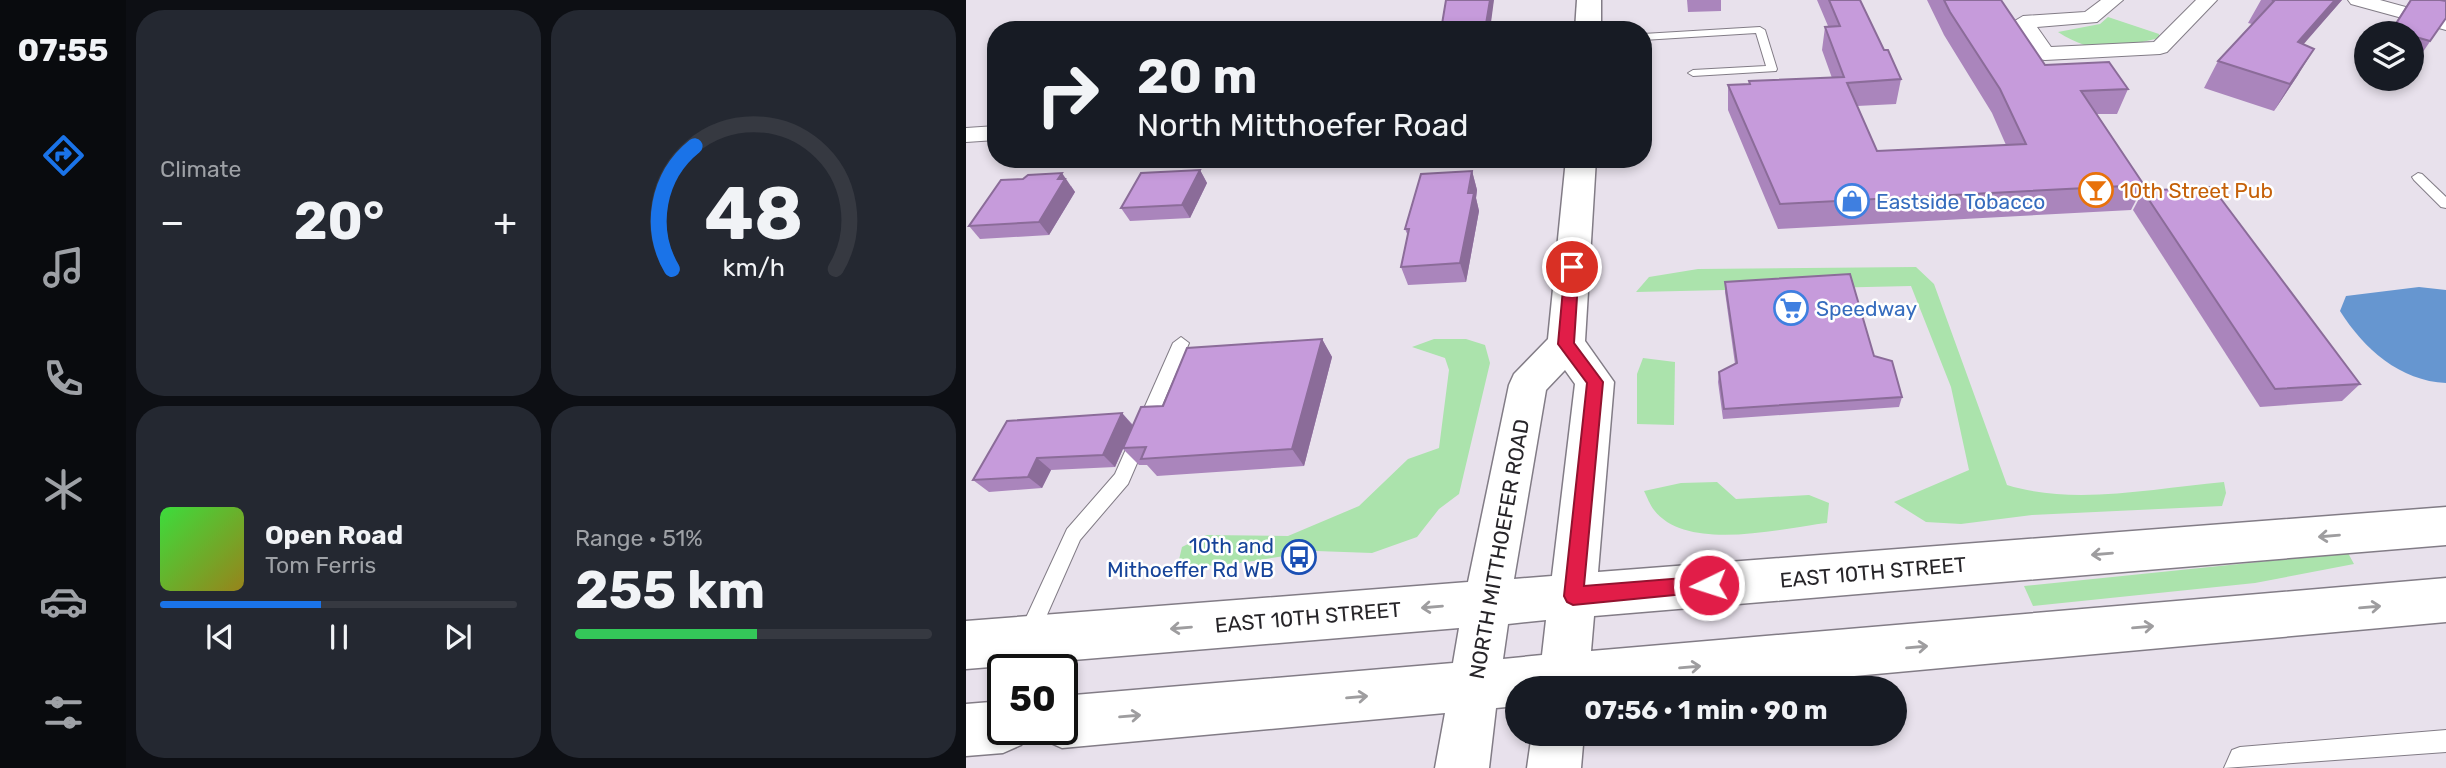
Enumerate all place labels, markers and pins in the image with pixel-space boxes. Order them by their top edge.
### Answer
bar icon: 10th Street Pub [2077,171,2115,209]
place label: 10th Street Pub [2120,178,2273,203]
shop icon: Eastside Tobacco [1833,182,1871,220]
place label: Eastside Tobacco [1876,189,2045,214]
pin [1542,237,1602,297]
supermarket icon: Speedway [1772,289,1810,327]
place label: Speedway [1816,296,1917,321]
place label: 10th and Mithoeffer Rd WB [1107,533,1274,582]
bus stop icon: 10th and Mithoeffer Rd WB [1280,538,1318,576]

